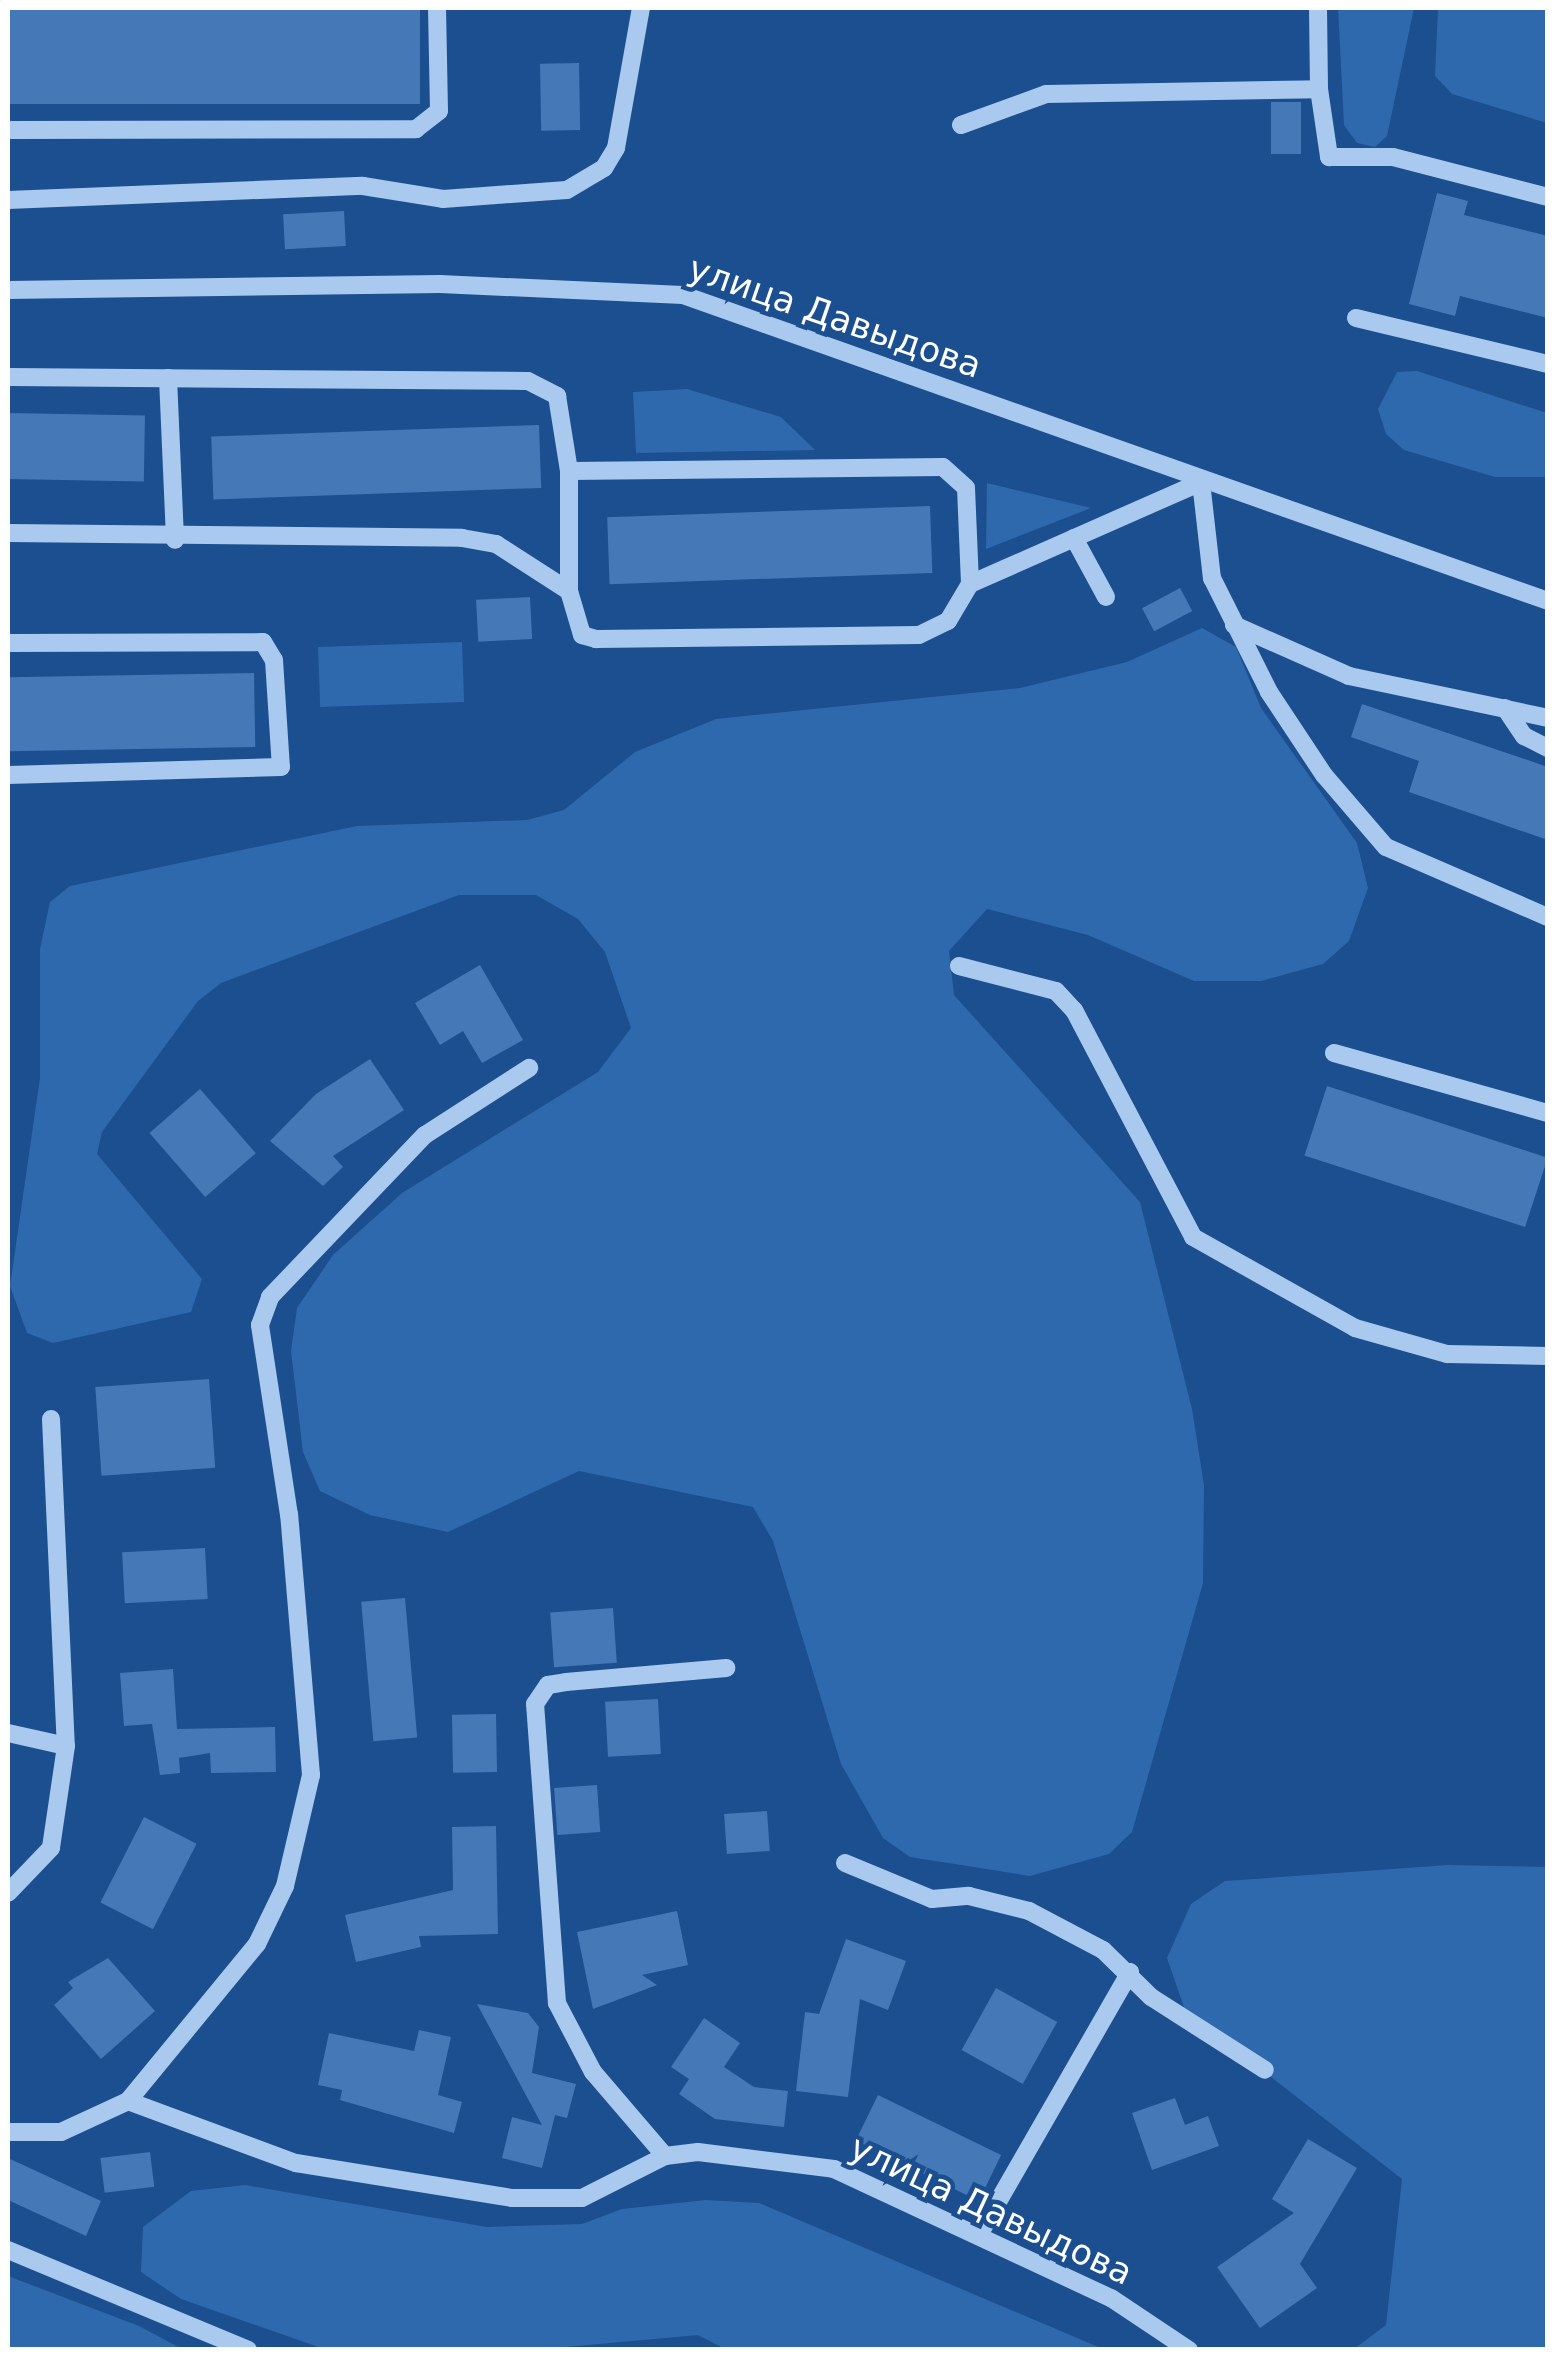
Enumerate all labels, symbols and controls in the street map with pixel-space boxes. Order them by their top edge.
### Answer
street label: улица Давыдова [683,247,987,387]
street label: улица Давыдова [843,2126,1139,2294]

